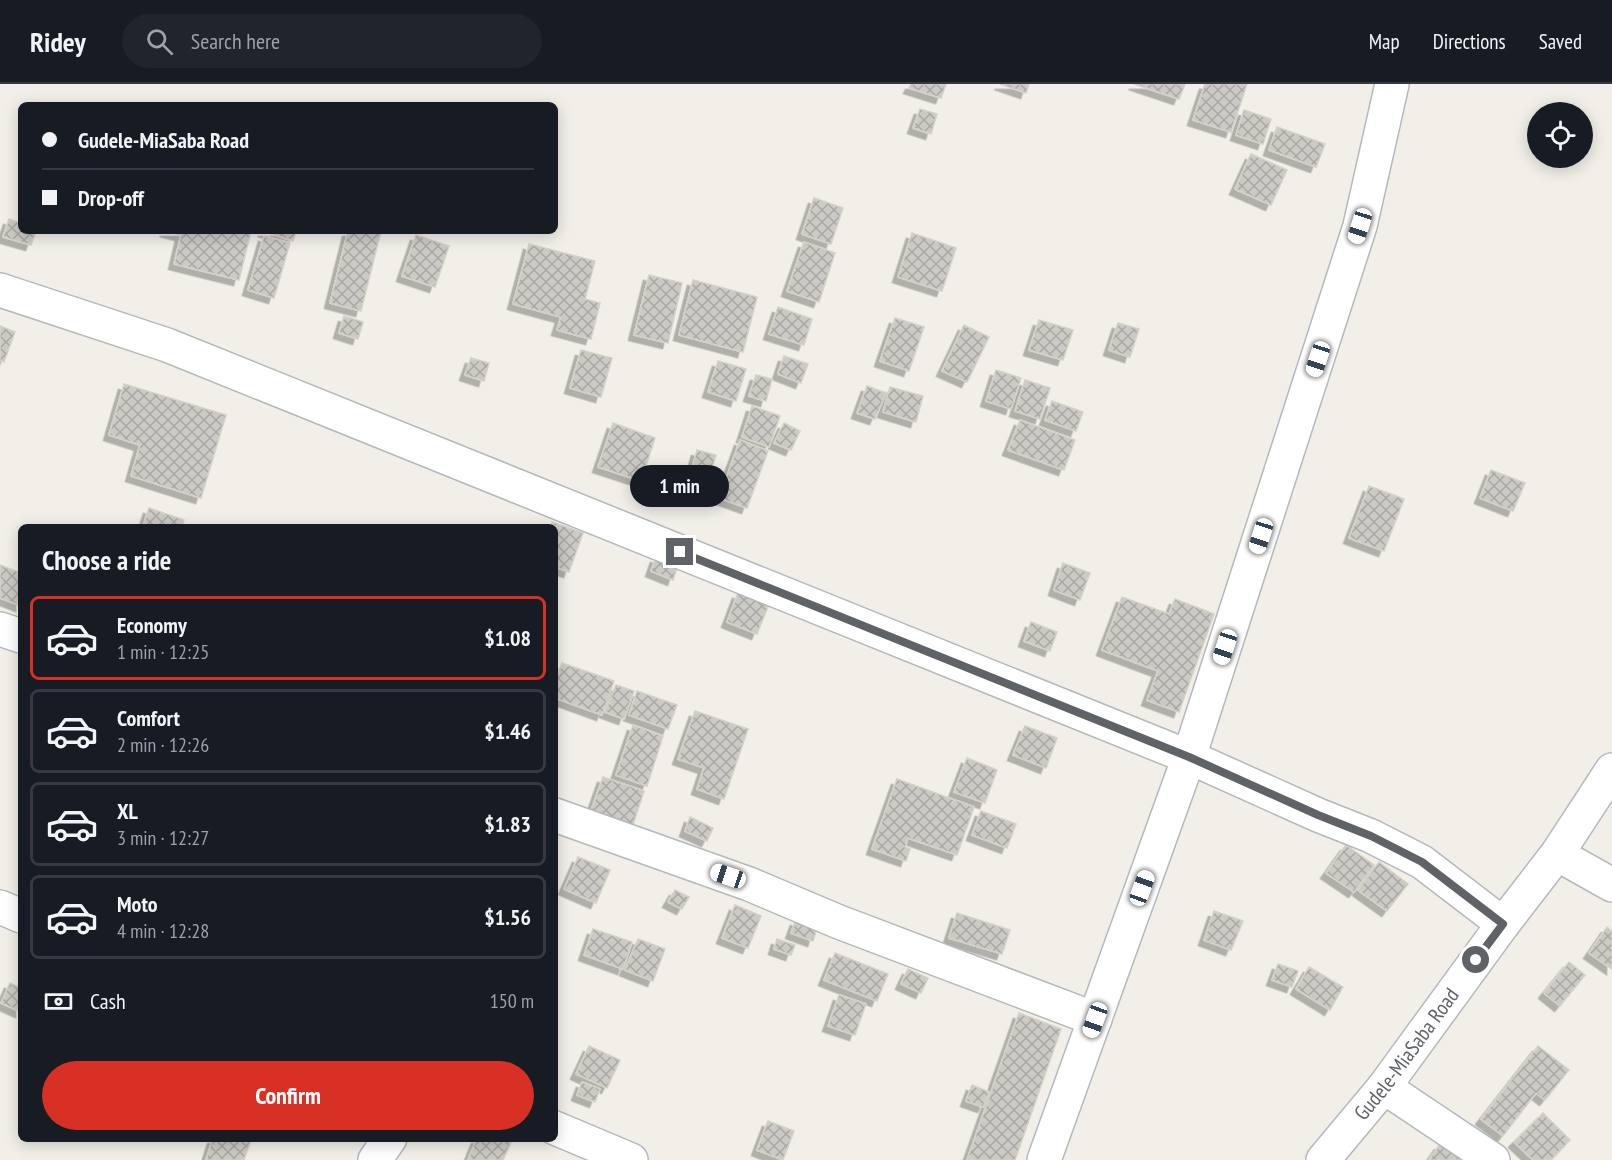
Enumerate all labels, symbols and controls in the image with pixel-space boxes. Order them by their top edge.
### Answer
search box [122,14,542,68]
text: Ridey [30,23,86,60]
icon: search [143,25,176,58]
text: Search here [191,27,280,55]
text: Map [1369,28,1400,55]
text: Directions [1433,28,1506,55]
text: Saved [1539,28,1582,55]
map controls [1527,102,1593,168]
button: locate [1527,102,1593,168]
text: Gudele-MiaSaba Road [78,126,249,154]
text: Drop-off [78,184,144,212]
car [1346,206,1374,246]
car [1304,339,1332,379]
callout: 1 min [630,465,730,507]
text: 1 min [659,473,700,499]
car [1247,516,1275,556]
route end [666,538,693,565]
text: Choose a ride [42,543,171,577]
icon: car [45,611,99,665]
text: Economy [117,611,187,639]
text: $1.08 [484,624,531,652]
car [1211,627,1239,667]
text: 1 min · 12:25 [117,639,209,665]
icon: car [45,704,99,758]
text: Comfort [117,704,180,732]
text: $1.46 [484,717,531,745]
text: 2 min · 12:26 [117,732,209,758]
icon: car [45,797,99,851]
text: XL [117,797,138,825]
text: $1.83 [484,810,531,838]
text: 3 min · 12:27 [117,825,209,851]
car [708,862,748,890]
car [1127,868,1157,908]
icon: car [45,890,99,944]
text: Moto [117,890,158,918]
text: $1.56 [484,903,531,931]
text: 4 min · 12:28 [117,918,209,944]
route start [1462,946,1489,973]
street label: Gudele-MiaSaba Road [1348,983,1465,1126]
icon: cash [42,985,75,1018]
text: Cash [90,987,126,1015]
text: 150 m [490,988,534,1014]
car [1080,1000,1110,1040]
button: Confirm [42,1061,534,1130]

